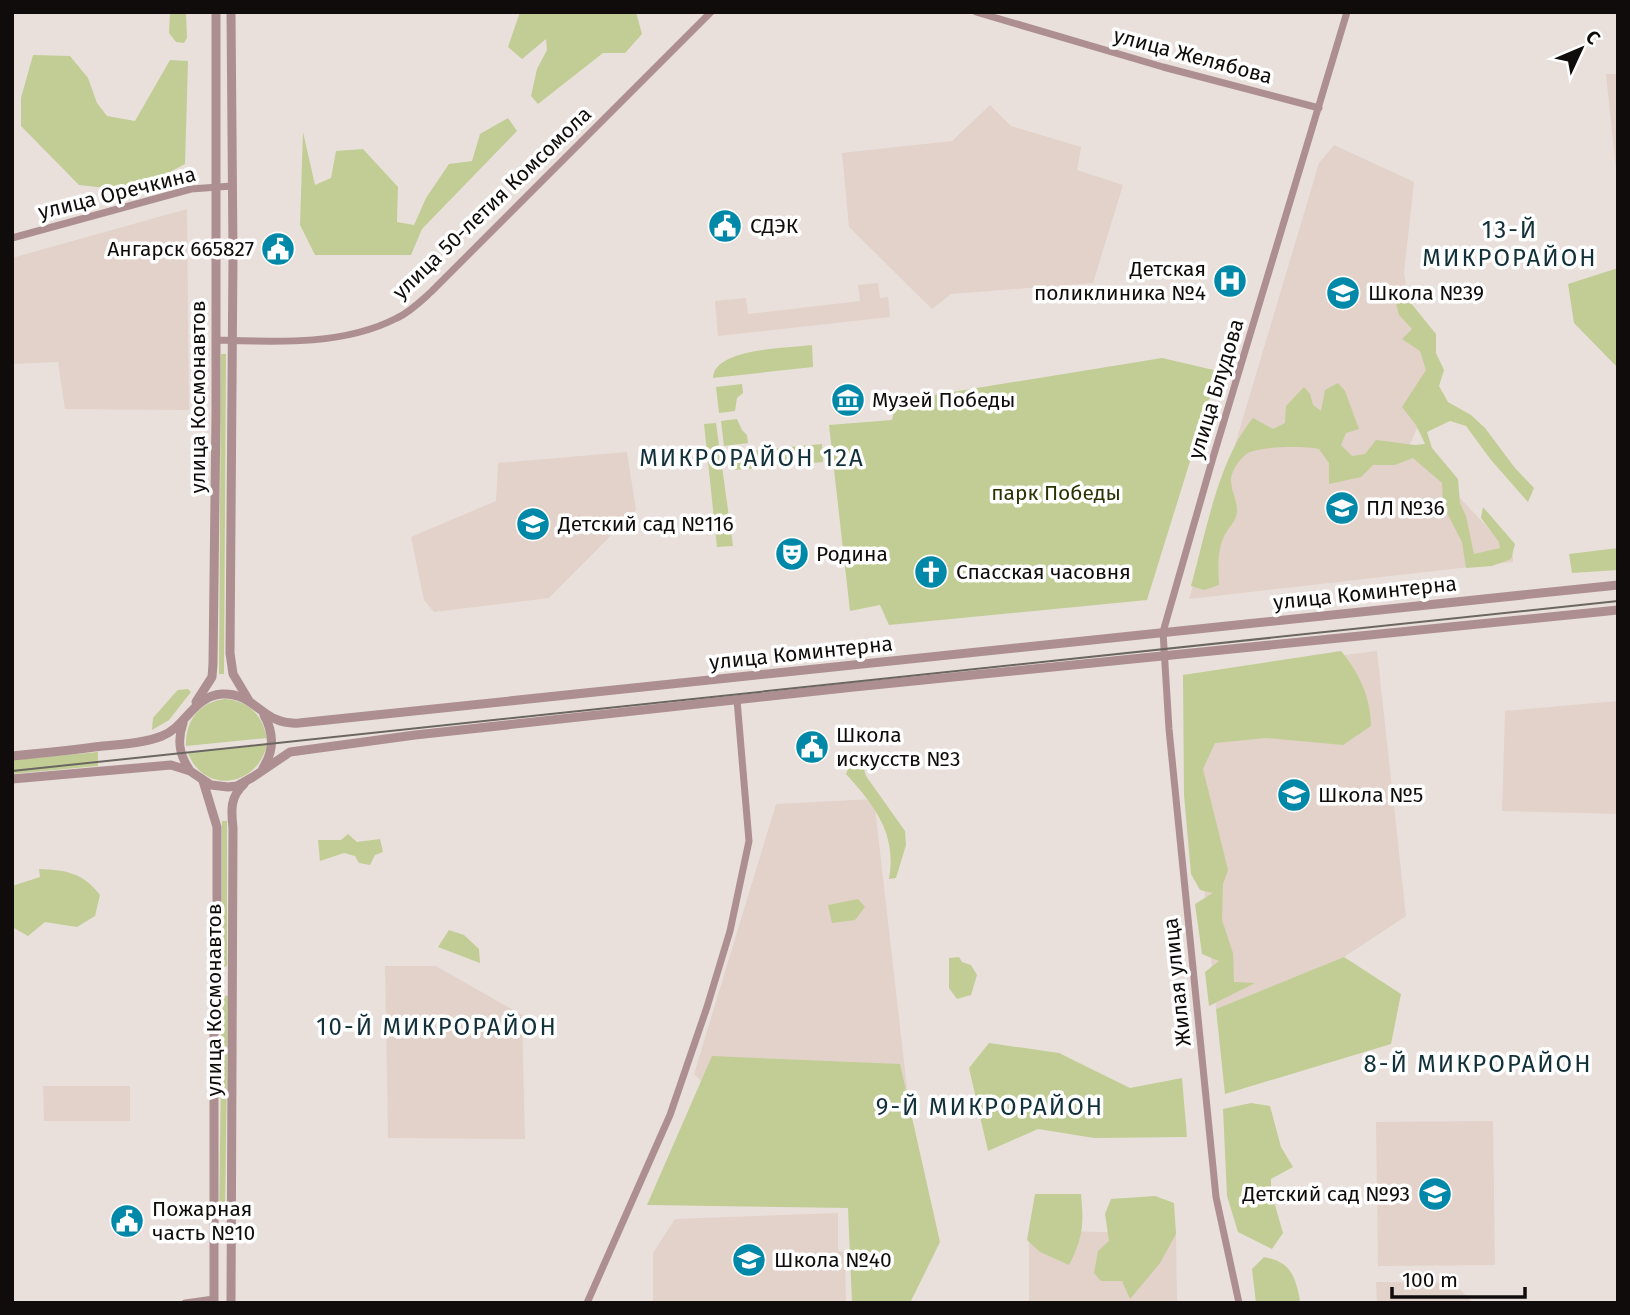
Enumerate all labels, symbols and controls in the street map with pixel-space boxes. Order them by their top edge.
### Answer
north arrow [1546,14,1616,84]
street label: улица Желябова [1111,22,1275,90]
text: С [1581,26,1605,50]
street label: улица 50-летия Комсомола [387,101,597,305]
street label: улица Оречкина [36,161,198,225]
public building icon: СДЭК [706,207,744,245]
place label: СДЭК [750,213,799,239]
district label: 13-Й МИКРОРАЙОН [1422,216,1598,272]
public building icon: Ангарск 665827 [259,230,297,268]
place label: Ангарск 665827 [107,236,254,262]
place label: Детская поликлиника №4 [1034,256,1206,306]
hospital icon: Детская поликлиника №4 [1211,262,1249,300]
school or university icon: Школа №39 [1324,274,1362,312]
place label: Школа №39 [1368,280,1484,306]
street label: улица Космонавтов [185,300,211,494]
street label: улица Блудова [1182,316,1250,462]
museum icon: Музей Победы [829,381,867,419]
place label: Музей Победы [872,387,1015,413]
district label: МИКРОРАЙОН 12А [639,444,865,472]
park label: парк Победы [991,480,1121,506]
school or university icon: ПЛ №36 [1323,489,1361,527]
place label: ПЛ №36 [1366,495,1445,521]
school or university icon: Детский сад №116 [514,505,552,543]
place label: Детский сад №116 [557,511,734,537]
theatre icon: Родина [773,535,811,573]
place label: Родина [816,541,888,567]
church icon: Спасская часовня [912,553,950,591]
place label: Спасская часовня [956,559,1131,585]
street label: улица Коминтерна [1272,570,1458,616]
street label: улица Коминтерна [708,630,894,676]
place label: Школа искусств №3 [836,722,960,772]
public building icon: Школа искусств №3 [793,728,831,766]
school or university icon: Школа №5 [1275,776,1313,814]
place label: Школа №5 [1318,782,1423,808]
street label: улица Космонавтов [201,903,227,1097]
street label: Жилая улица [1157,916,1197,1048]
district label: 10-Й МИКРОРАЙОН [316,1013,558,1041]
district label: 8-Й МИКРОРАЙОН [1364,1050,1592,1078]
district label: 9-Й МИКРОРАЙОН [876,1093,1104,1121]
school or university icon: Детский сад №93 [1416,1175,1454,1213]
place label: Детский сад №93 [1241,1181,1410,1207]
place label: Пожарная часть №10 [152,1196,255,1246]
public building icon: Пожарная часть №10 [108,1202,146,1240]
school or university icon: Школа №40 [730,1241,768,1279]
place label: Школа №40 [774,1247,892,1273]
scale bar [1392,1256,1525,1300]
text: 100 m [1402,1267,1458,1293]

